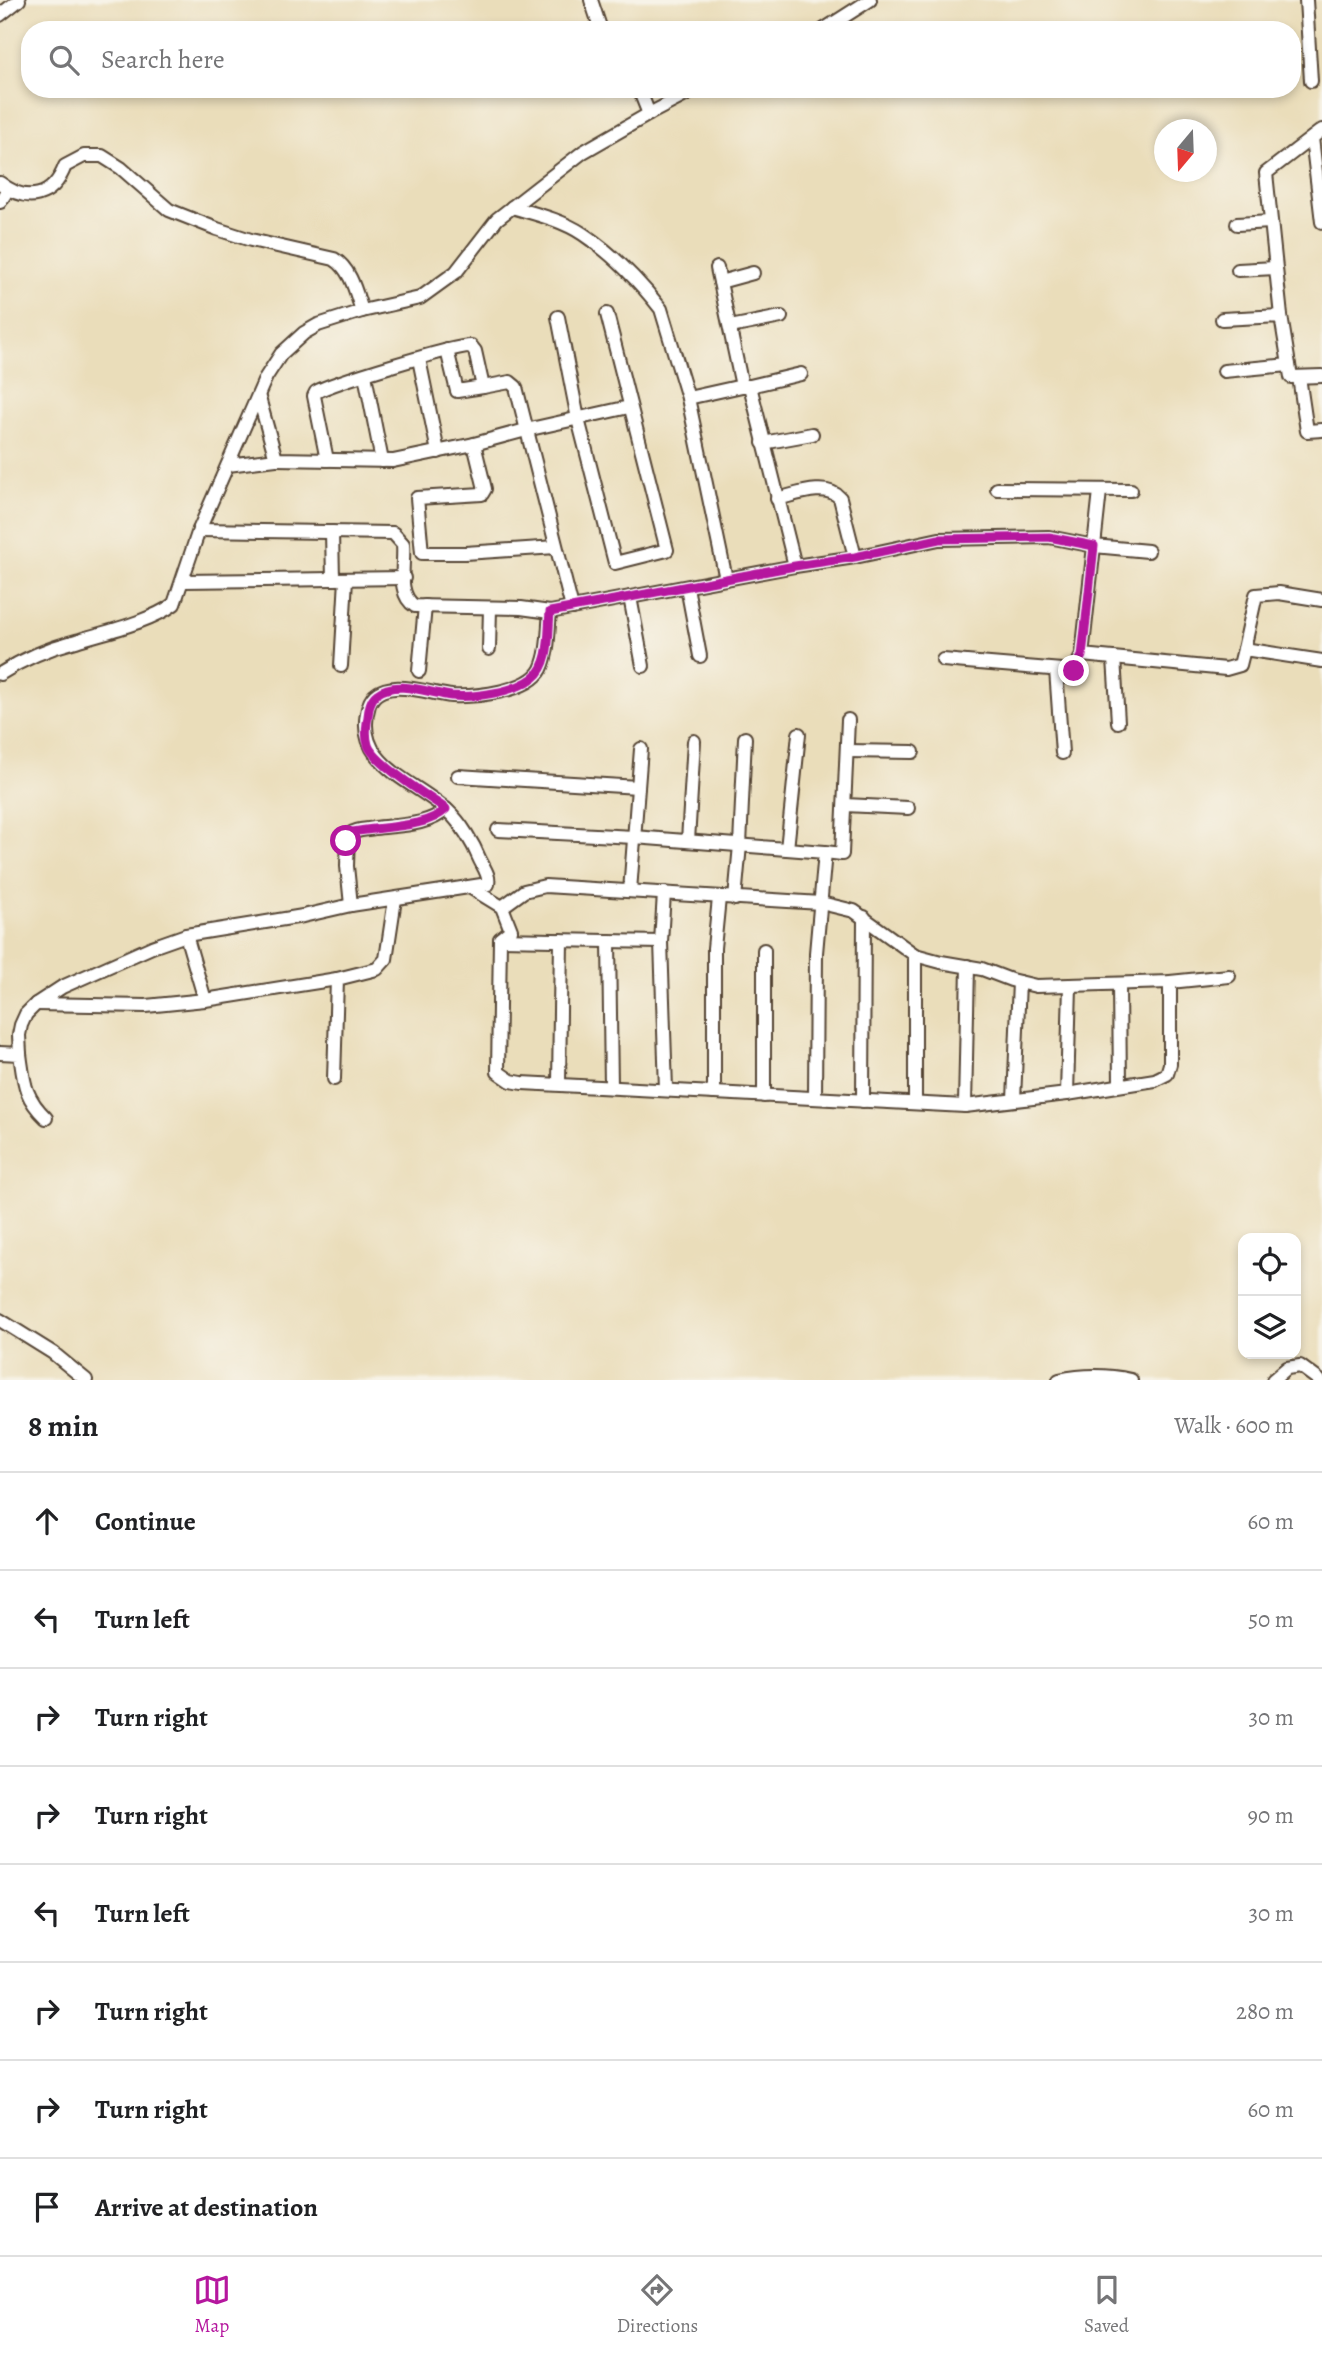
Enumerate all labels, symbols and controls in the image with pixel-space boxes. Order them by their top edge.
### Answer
search box [21,21,1301,98]
icon: search [45,41,83,79]
text: Search here [101,42,225,77]
north arrow [1154,119,1217,182]
route end [1058,655,1089,686]
route start [330,825,361,856]
map controls [1238,1233,1301,1359]
button: locate [1238,1233,1301,1296]
button: layers [1238,1296,1301,1359]
text: 8 min [28,1406,98,1446]
text: Walk · 600 m [1174,1410,1294,1441]
icon: ahead [28,1502,66,1540]
text: Continue [95,1504,196,1539]
text: 60 m [1247,1506,1294,1537]
icon: left [28,1600,66,1638]
text: Turn left [95,1602,190,1637]
text: 50 m [1248,1604,1294,1635]
icon: right [28,1698,66,1736]
text: Turn right [95,1700,208,1735]
text: 30 m [1248,1702,1294,1733]
icon: right [28,1796,66,1834]
text: Turn right [95,1798,208,1833]
text: 90 m [1248,1800,1294,1831]
icon: left [28,1894,66,1932]
text: Turn left [95,1896,190,1931]
text: 30 m [1248,1898,1294,1929]
icon: right [28,1992,66,2030]
text: Turn right [95,1994,208,2029]
text: 280 m [1236,1996,1294,2027]
icon: right [28,2090,66,2128]
text: Turn right [95,2092,208,2127]
text: 60 m [1247,2094,1294,2125]
icon: arrive [28,2188,66,2226]
text: Arrive at destination [95,2190,318,2225]
tab: Map [193,2271,231,2339]
tab: Directions [617,2271,698,2339]
tab: Saved [1084,2271,1129,2339]

